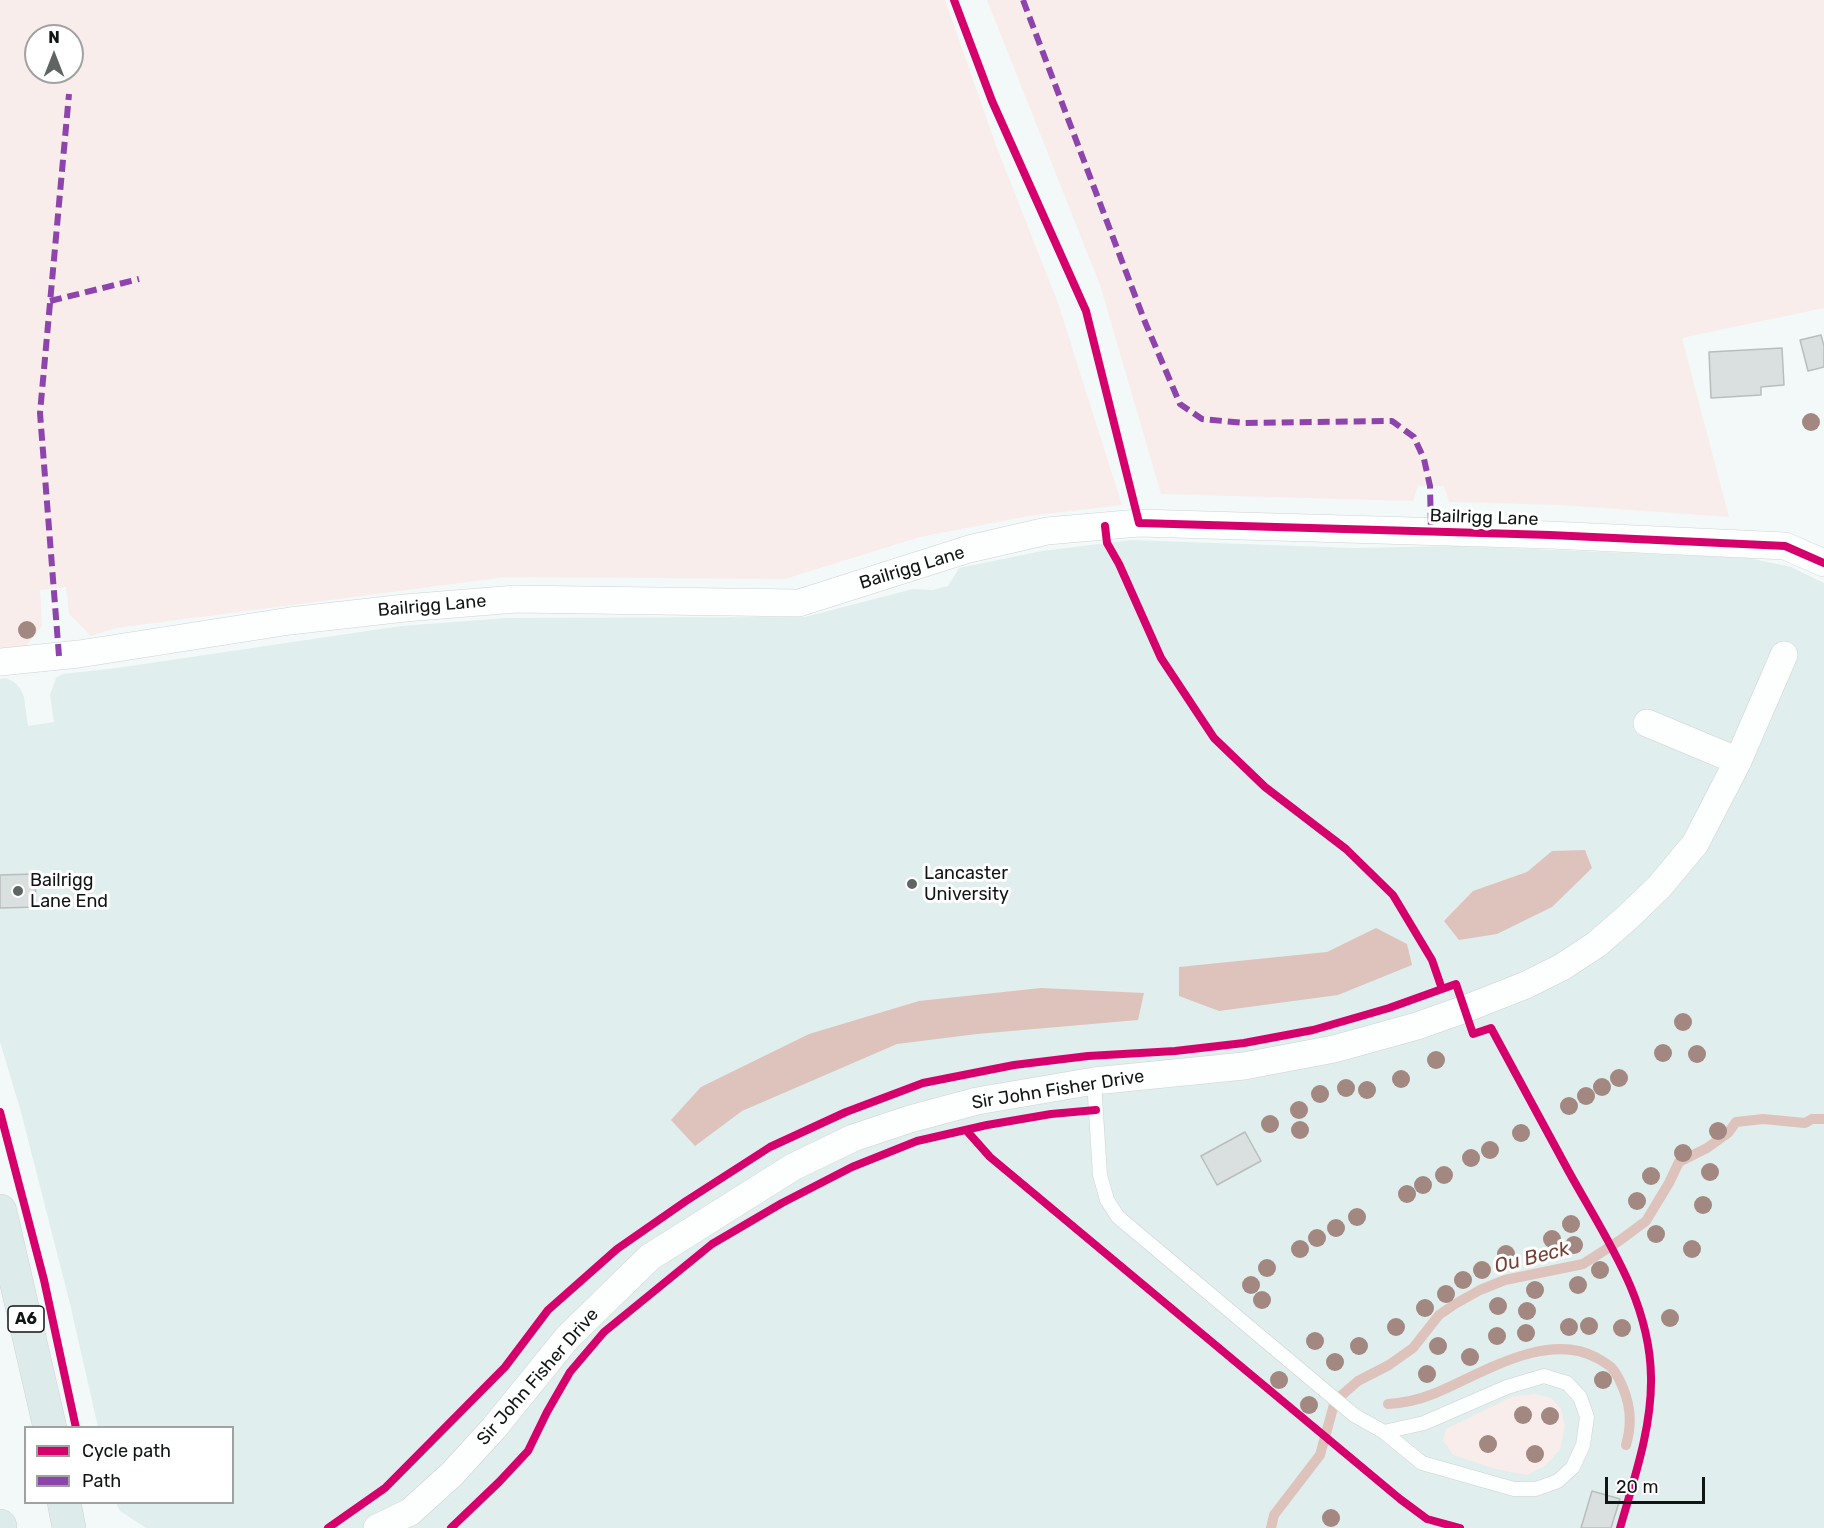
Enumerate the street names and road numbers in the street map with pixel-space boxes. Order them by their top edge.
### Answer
street label: Bailrigg Lane [1429,505,1539,531]
street label: Bailrigg Lane [857,542,967,594]
street label: Bailrigg Lane [377,590,487,622]
street label: Sir John Fisher Drive [970,1066,1146,1114]
street label: Sir John Fisher Drive [473,1304,603,1450]
road number: A6 [8,1306,44,1332]

